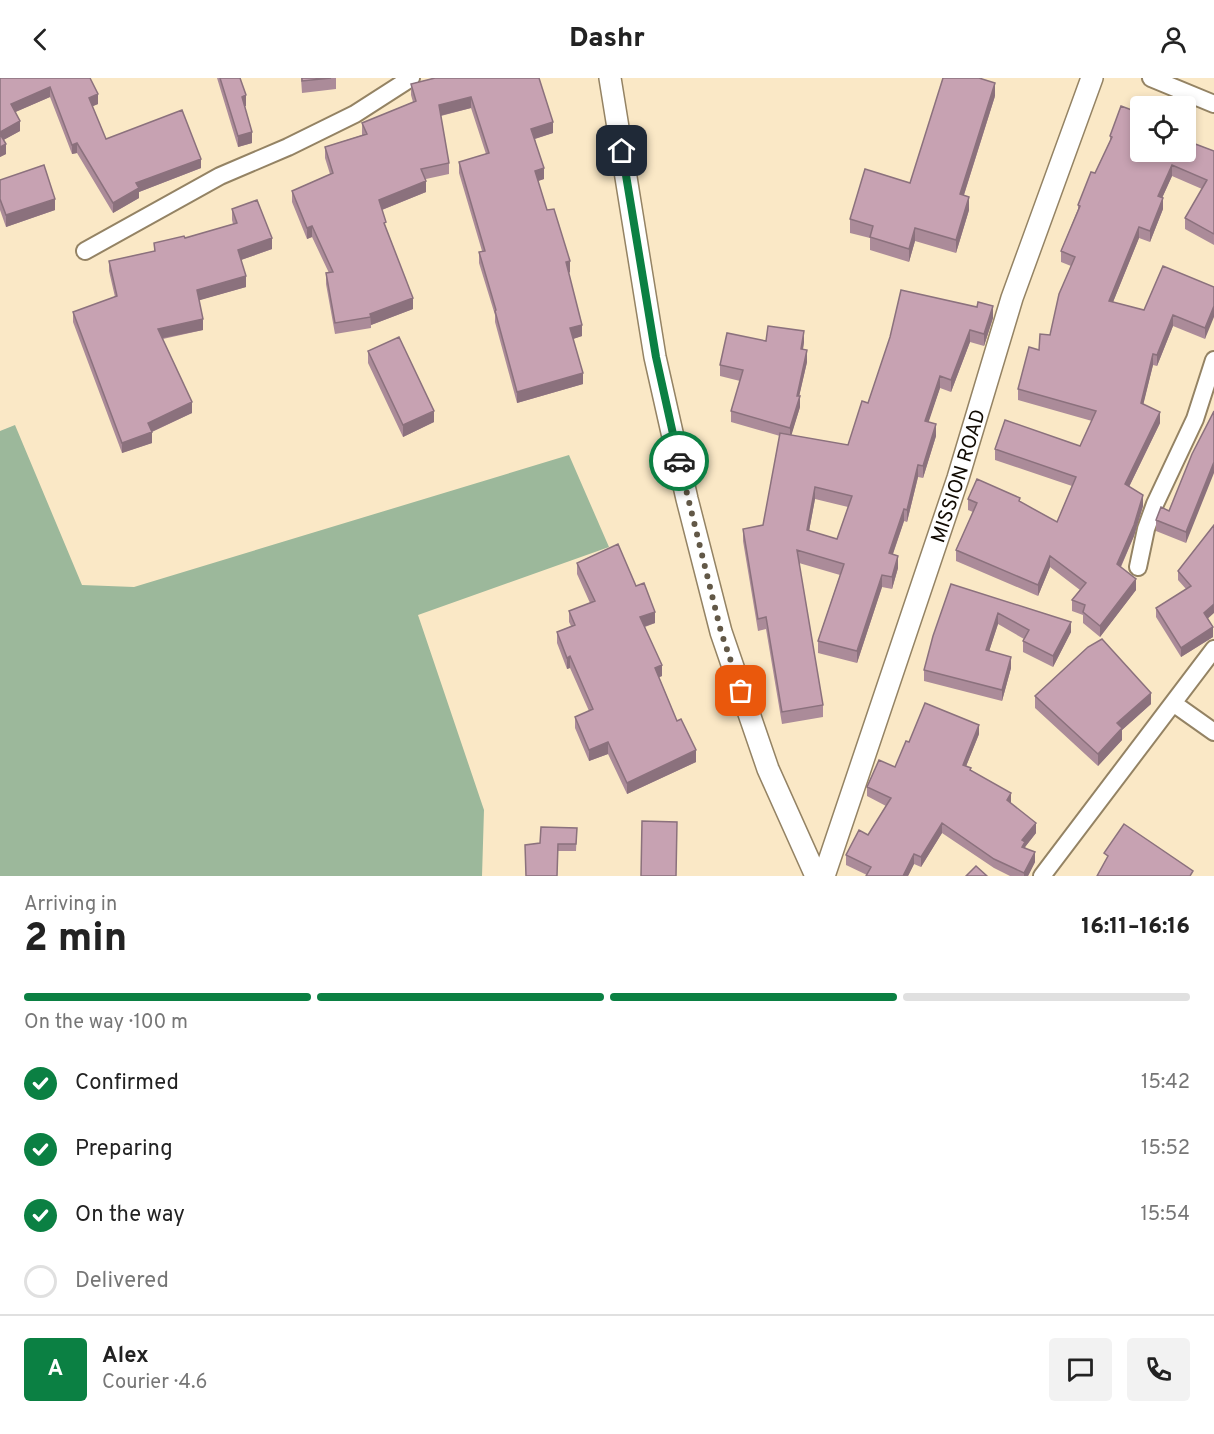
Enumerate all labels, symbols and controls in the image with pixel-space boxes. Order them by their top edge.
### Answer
text: Dashr [569,22,645,56]
icon: back [24,23,57,56]
icon: person [1157,23,1190,56]
map controls [1130,96,1196,162]
button: locate [1130,96,1196,162]
pin [596,125,647,176]
icon: home [605,134,638,167]
street label: MISSION ROAD [926,407,993,546]
courier [649,431,709,491]
icon: car [663,445,696,478]
pin [715,665,766,716]
icon: bag [724,674,757,707]
text: Arriving in [24,892,117,918]
text: 16:11–16:16 [1081,914,1190,941]
text: 2 min [24,916,127,965]
text: On the way · 100 m [24,1010,188,1036]
icon: check [24,1067,57,1100]
text: Confirmed [75,1070,179,1097]
text: 15:42 [1141,1070,1190,1096]
icon: check [24,1133,57,1166]
text: Preparing [75,1136,173,1163]
text: 15:52 [1141,1136,1190,1162]
icon: check [24,1199,57,1232]
text: On the way [75,1202,185,1229]
text: 15:54 [1140,1202,1190,1228]
text: Delivered [75,1268,169,1295]
button: chat [1049,1338,1112,1401]
button: phone [1127,1338,1190,1401]
text: Alex [102,1343,149,1370]
text: A [48,1356,63,1383]
text: Courier · 4.6 [102,1370,207,1396]

